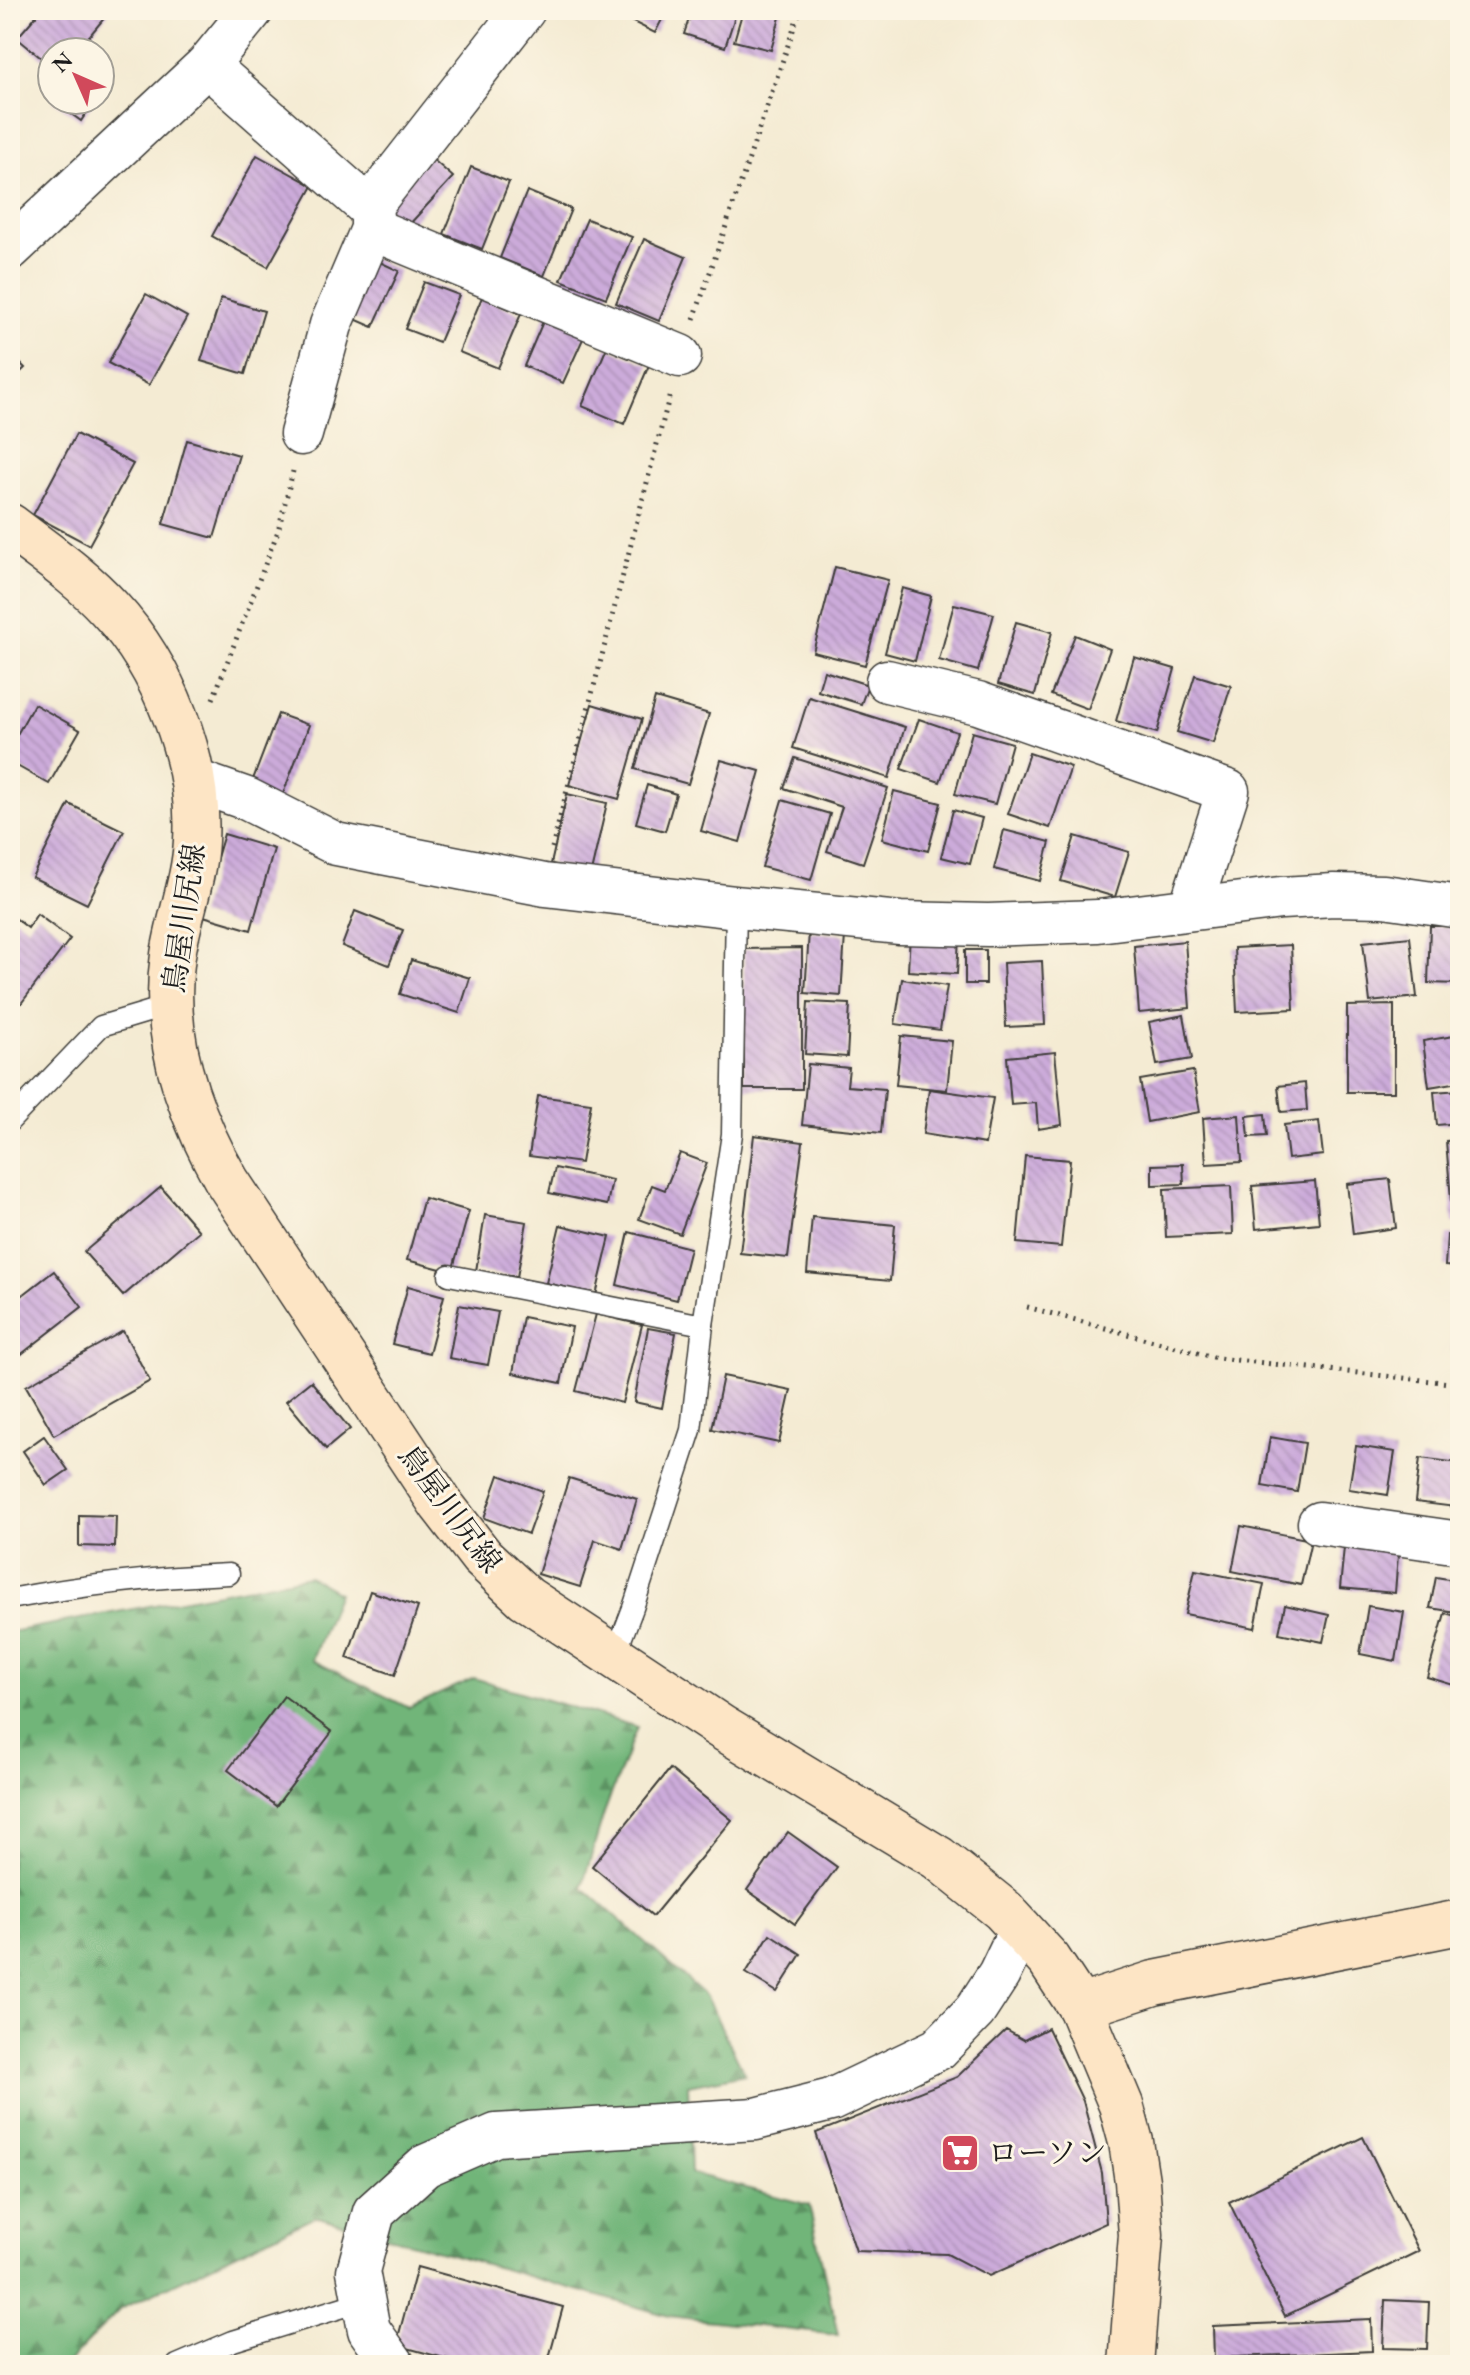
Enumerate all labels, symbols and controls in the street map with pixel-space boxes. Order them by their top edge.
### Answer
north arrow [36,36,116,116]
text: N [46,46,79,79]
street label: 鳥屋川尻線 [154,841,213,995]
street label: 鳥屋川尻線 [390,1437,511,1580]
supermarket icon: ローソン [939,2132,981,2174]
place label: ローソン [988,2133,1107,2172]

